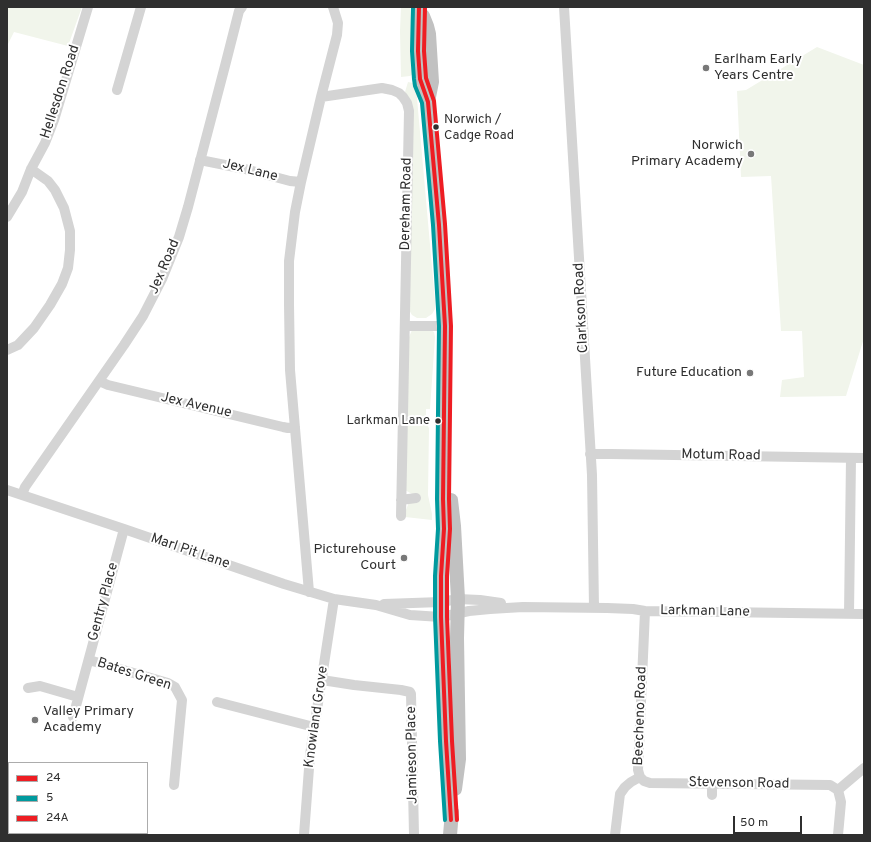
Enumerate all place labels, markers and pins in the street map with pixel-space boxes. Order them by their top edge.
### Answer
place label: Earlham Early Years Centre [714,52,802,84]
marker: Earlham Early Years Centre [701,63,711,73]
place label: Norwich / Cadge Road [444,112,514,143]
marker: Norwich / Cadge Road [431,122,441,132]
place label: Norwich Primary Academy [631,138,743,170]
marker: Norwich Primary Academy [746,149,756,159]
place label: Future Education [636,365,742,381]
marker: Future Education [745,368,755,378]
place label: Larkman Lane [347,413,430,429]
marker: Larkman Lane [433,416,443,426]
place label: Picturehouse Court [313,542,396,574]
marker: Picturehouse Court [399,553,409,563]
place label: Valley Primary Academy [43,704,134,736]
marker: Valley Primary Academy [30,715,40,725]

